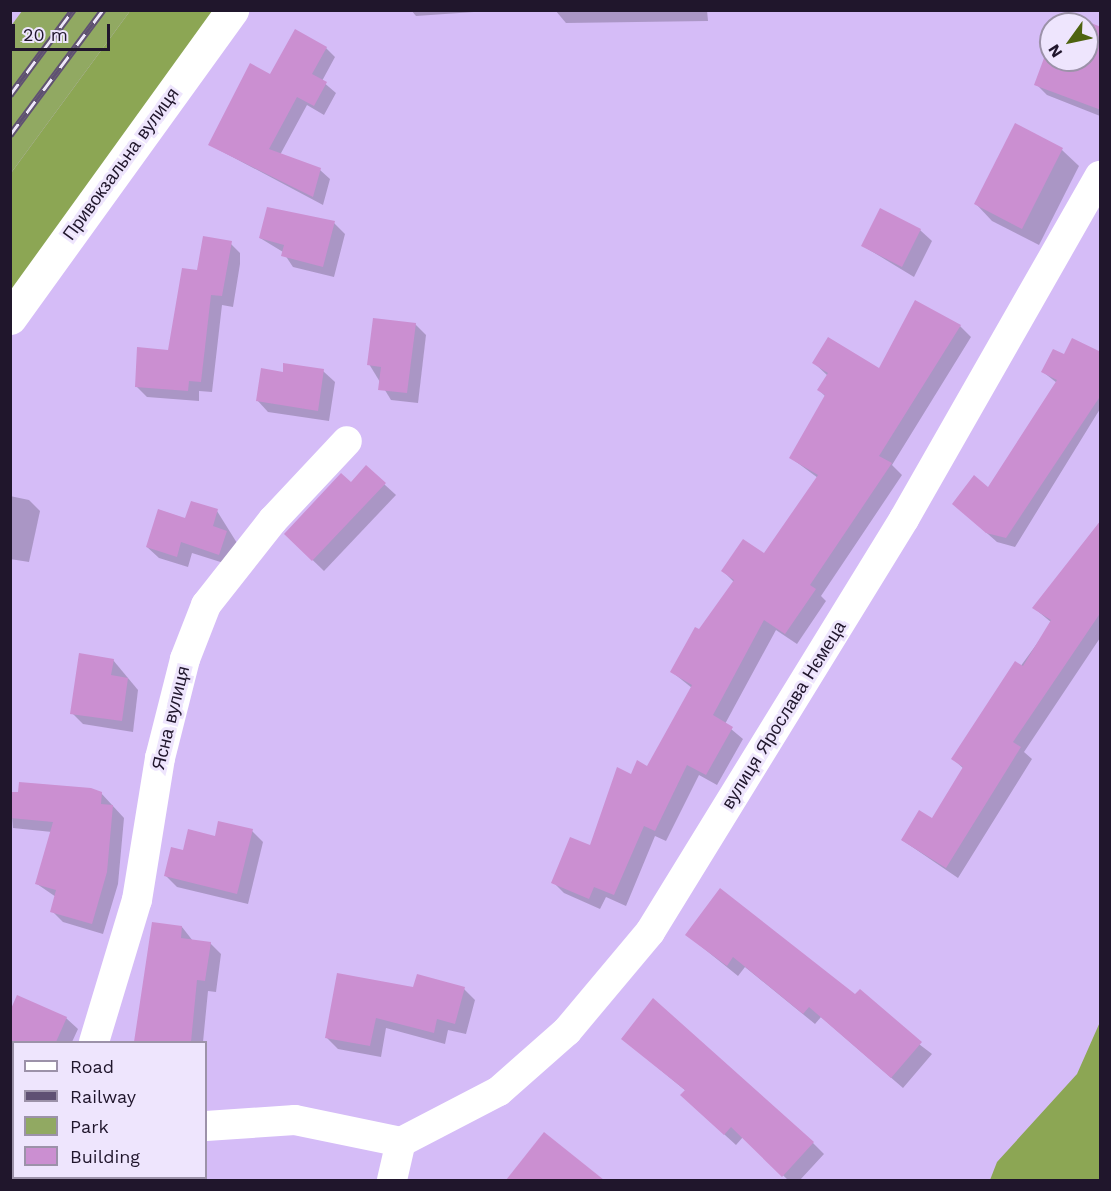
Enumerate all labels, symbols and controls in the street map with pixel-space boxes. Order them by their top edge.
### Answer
scale bar [15,12,112,50]
north arrow [1039,12,1099,72]
text: 20 m [23,24,68,45]
text: N [1044,41,1066,61]
street label: Привокзальна вулиця [58,84,184,244]
street label: вулиця Ярослава Нємеца [717,617,851,813]
street label: Ясна вулиця [148,664,194,772]
legend [12,1041,207,1179]
text: Road [70,1056,114,1077]
text: Railway [70,1086,136,1107]
text: Park [70,1116,109,1137]
text: Building [70,1146,140,1167]

